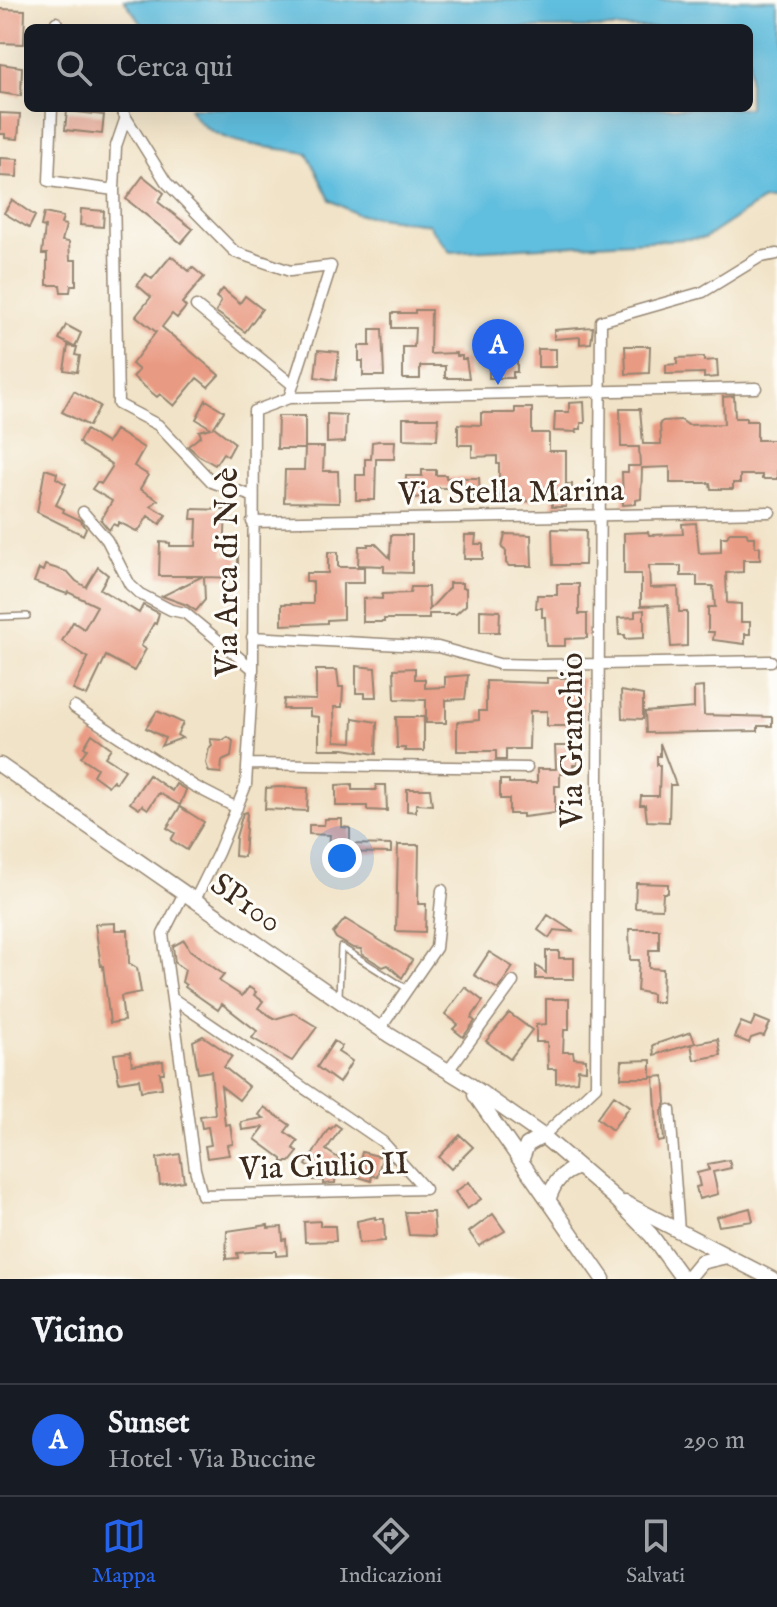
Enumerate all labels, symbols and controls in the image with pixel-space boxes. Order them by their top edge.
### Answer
search box [24,24,753,112]
icon: search [52,46,96,90]
text: Cerca qui [116,49,233,87]
pin: A [472,319,524,385]
street label: Via Arca di Noè [208,467,249,678]
street label: Via Stella Marina [397,471,624,516]
street label: Via Granchio [553,653,594,828]
your location [322,838,362,878]
street label: SP100 [202,865,289,943]
street label: Via Giulio II [238,1144,410,1191]
text: Vicino [32,1310,123,1353]
text: Sunset [108,1405,190,1443]
text: A [49,1424,67,1457]
text: 290 m [683,1424,745,1457]
text: Hotel · Via Buccine [108,1443,316,1476]
tab: Mappa [92,1514,155,1590]
tab: Indicazioni [339,1514,442,1590]
tab: Salvati [626,1514,685,1590]

